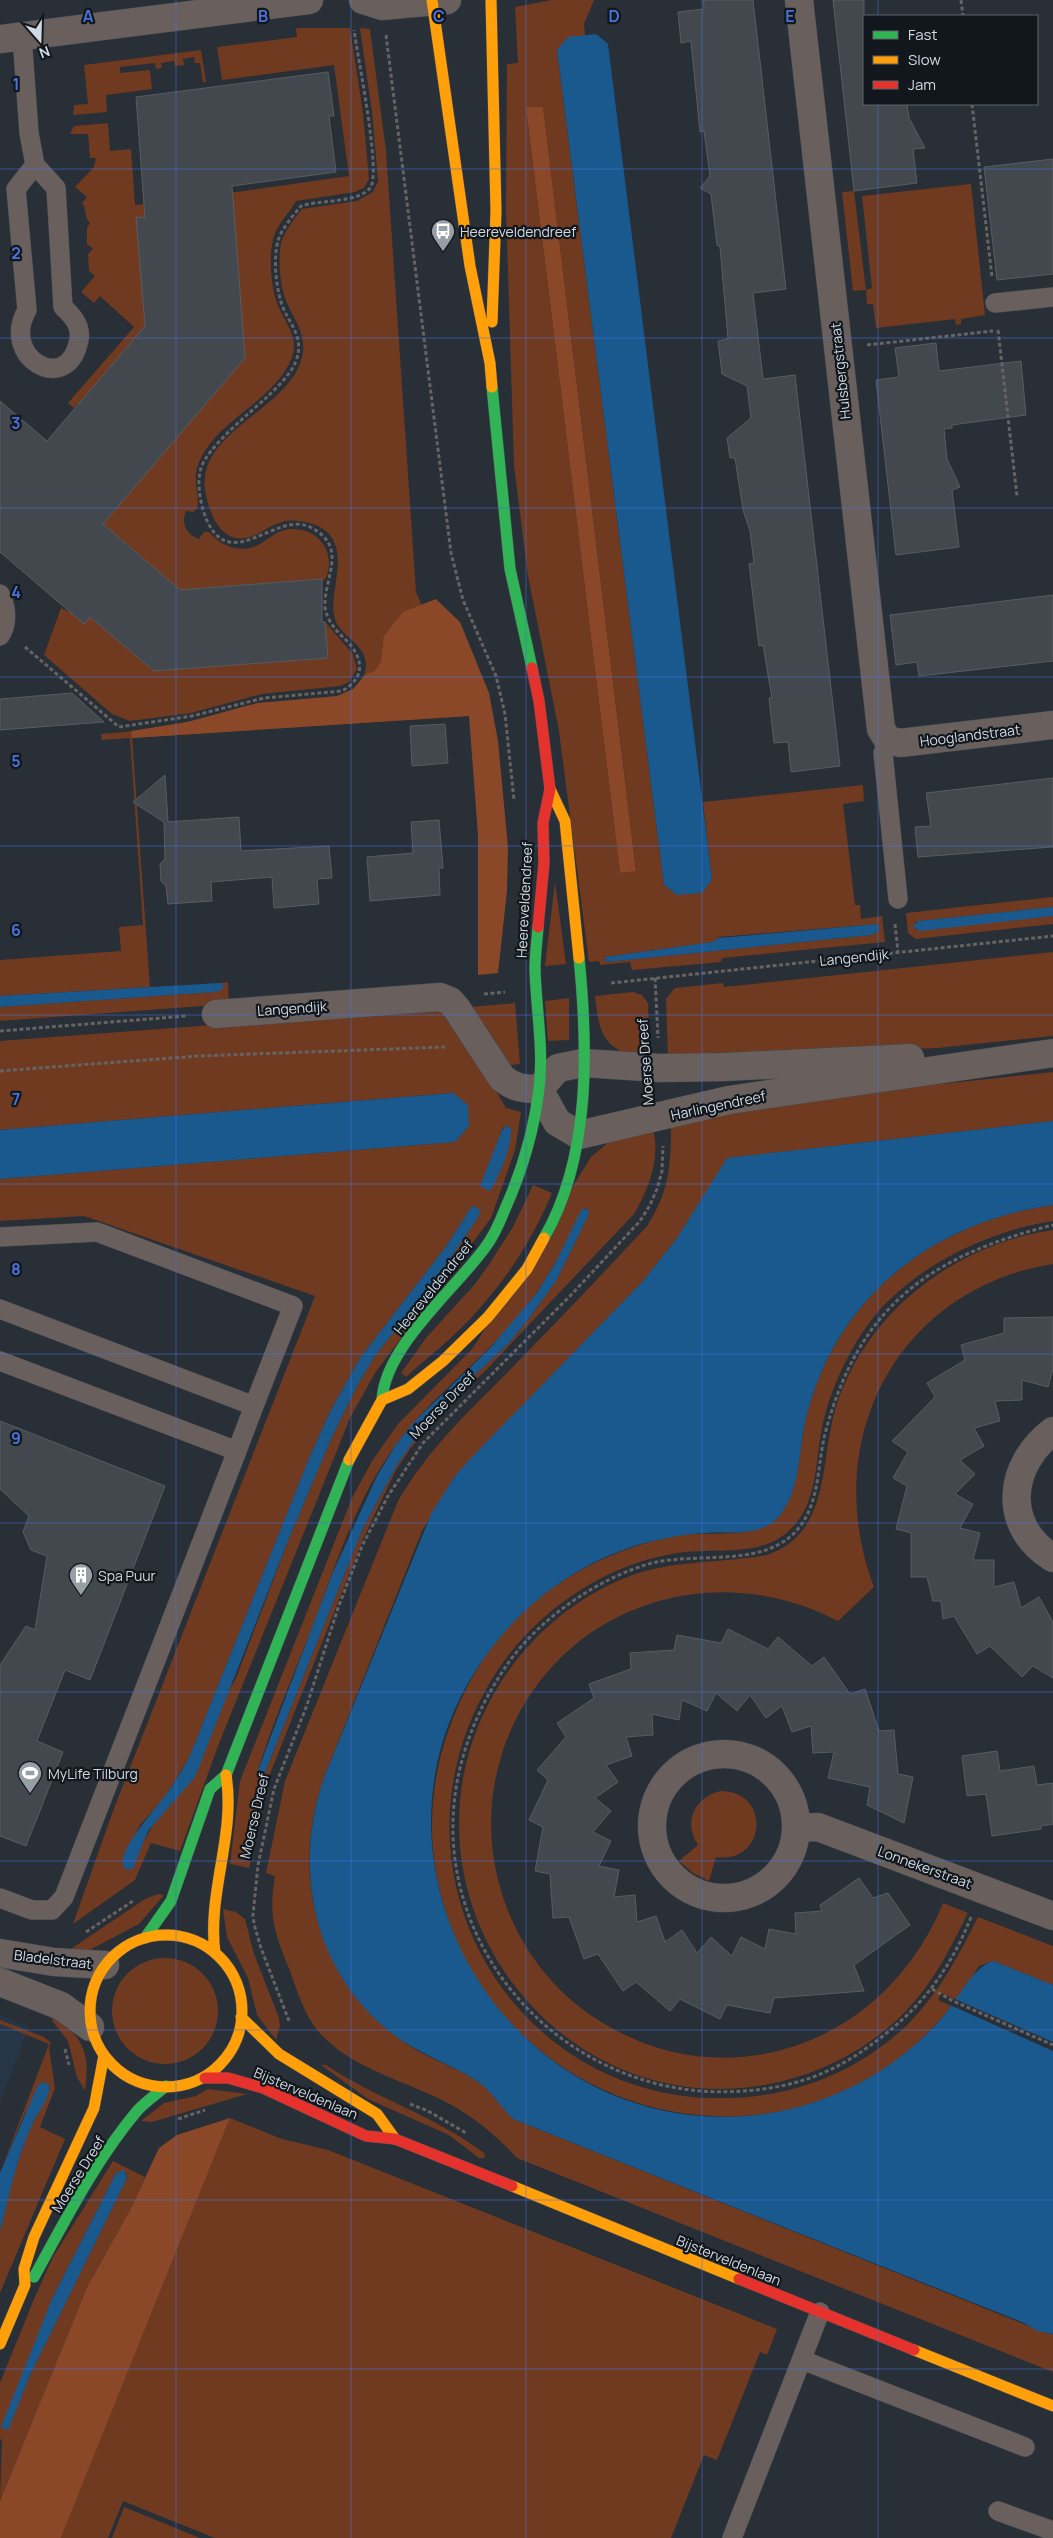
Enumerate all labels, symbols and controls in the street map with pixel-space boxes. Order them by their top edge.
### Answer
text: A [83,5,94,27]
text: B [258,5,268,27]
text: C [433,5,445,27]
text: D [608,5,620,27]
text: E [785,5,795,27]
north arrow [15,15,65,65]
legend [863,15,1038,105]
text: Fast [908,24,937,45]
text: N [37,42,53,63]
text: Slow [908,49,941,70]
text: 1 [12,73,20,95]
text: Jam [908,74,936,95]
bus stop icon: Heereveldendreef [430,218,456,252]
place label: Heereveldendreef [460,222,576,241]
text: 2 [11,242,21,264]
street label: Hulsbergstraat [825,321,855,420]
text: 3 [11,412,21,434]
text: 4 [11,581,21,603]
street label: Hooglandstraat [919,719,1022,751]
text: 5 [11,750,21,772]
street label: Heereveldendreef [511,841,537,958]
text: 6 [11,919,21,941]
street label: Langendijk [818,944,891,970]
street label: Langendijk [257,996,329,1020]
street label: Moerse Dreef [632,1018,658,1106]
street label: Harlingendreef [669,1086,767,1124]
text: 7 [12,1088,20,1110]
street label: Heereveldendreef [389,1236,477,1338]
text: 8 [11,1258,21,1280]
street label: Moerse Dreef [405,1367,479,1443]
text: 9 [11,1427,21,1449]
building icon: Spa Puur [68,1562,94,1596]
place label: Spa Puur [98,1566,156,1585]
sports icon: MyLife Tilburg [17,1760,43,1794]
place label: MyLife Tilburg [48,1764,138,1783]
street label: Moerse Dreef [235,1771,273,1861]
street label: Lonnekerstraat [875,1841,975,1893]
street label: Bladelstraat [13,1945,93,1973]
street label: Bijsterveldenlaan [251,2063,361,2123]
street label: Moerse Dreef [47,2132,109,2216]
street label: Bijsterveldenlaan [674,2230,784,2290]

